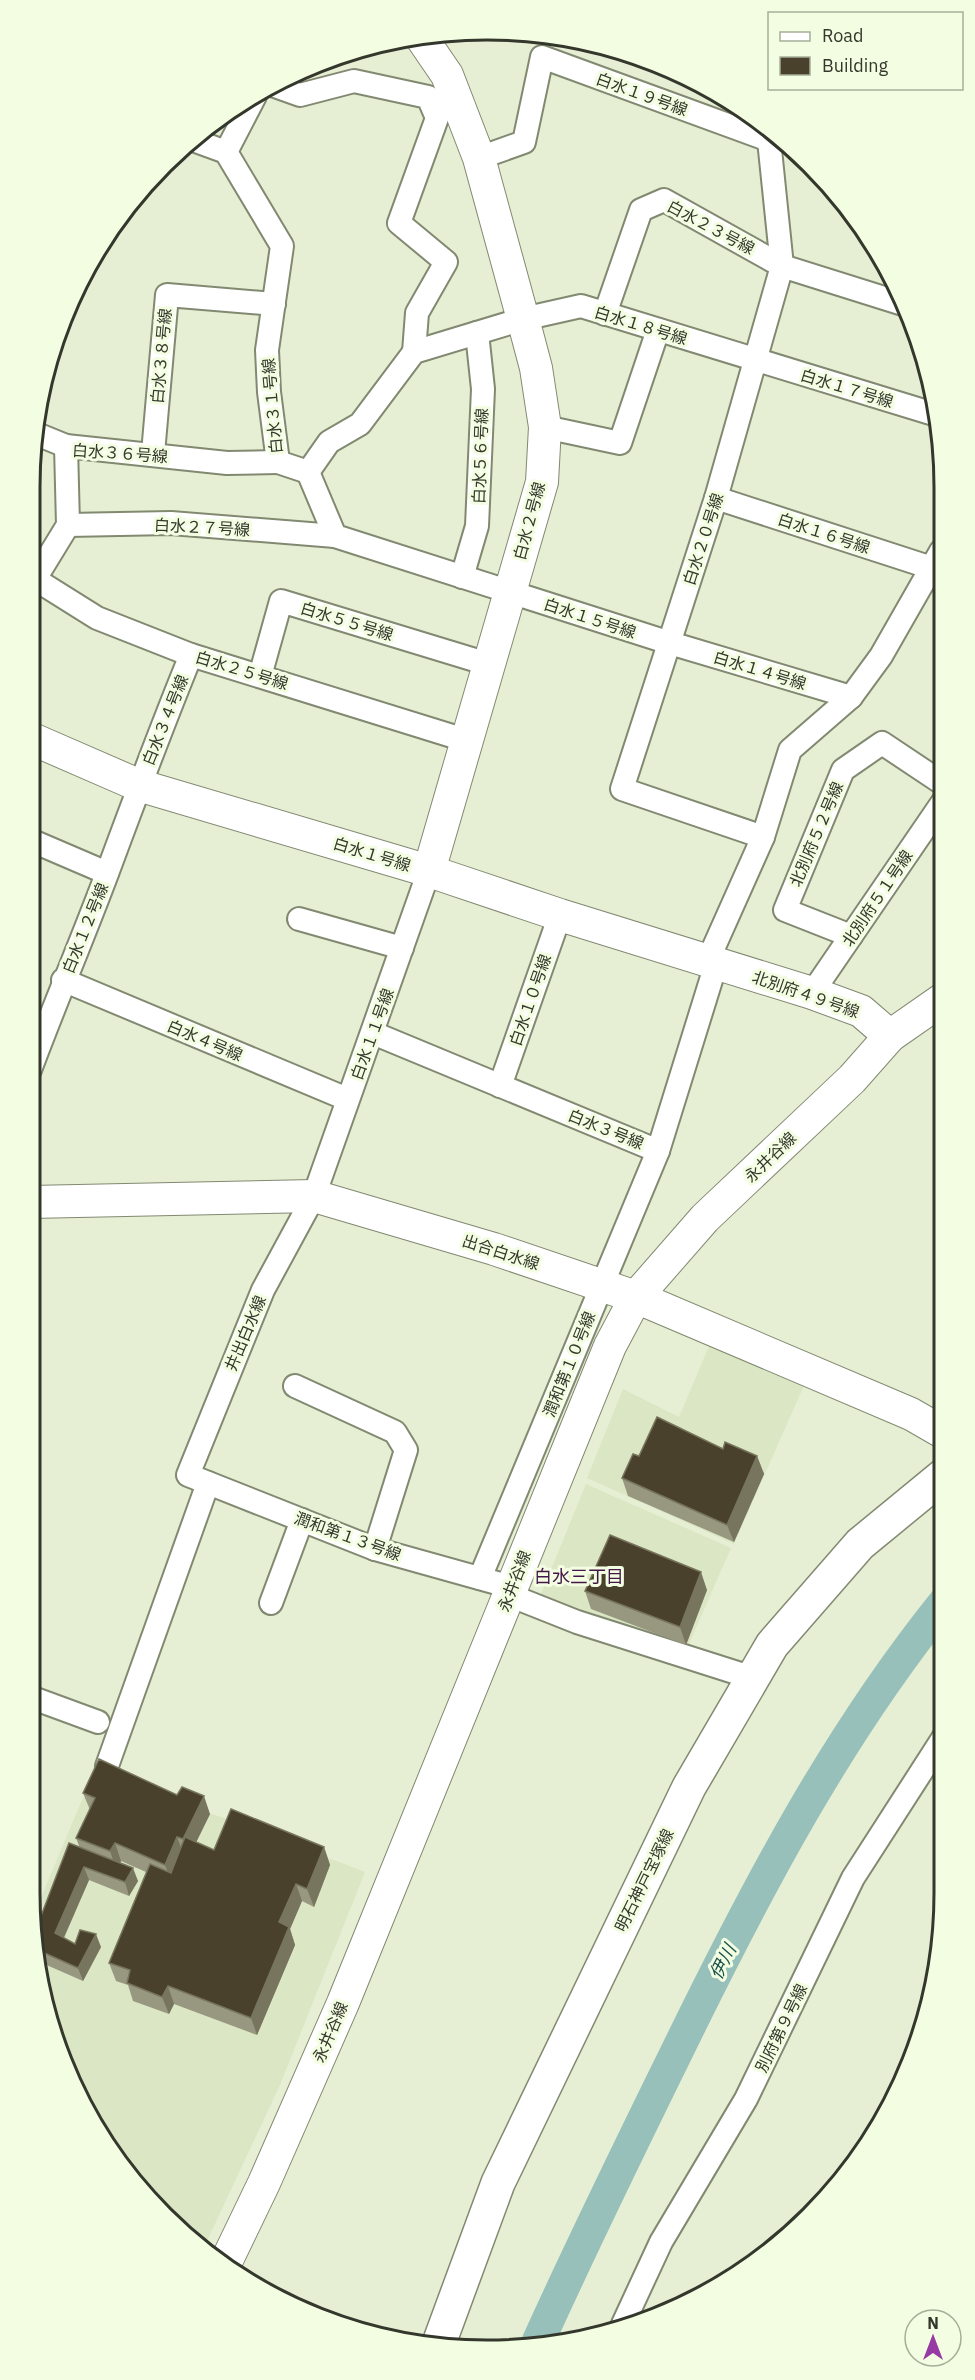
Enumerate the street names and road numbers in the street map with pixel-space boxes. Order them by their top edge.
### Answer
street label: 白水１９号線 [593,68,691,120]
street label: 白水２３号線 [664,196,758,258]
street label: 白水１８号線 [592,301,690,349]
street label: 白水３８号線 [147,307,175,405]
street label: 白水３１号線 [258,357,286,455]
street label: 白水１７号線 [798,364,896,412]
street label: 白水５６号線 [468,408,492,504]
street label: 白水３６号線 [71,440,169,466]
street label: 白水２号線 [509,480,549,562]
street label: 白水２０号線 [679,490,727,588]
street label: 白水１６号線 [775,509,873,557]
street label: 白水２７号線 [154,515,250,539]
street label: 白水１５号線 [541,594,639,642]
street label: 白水５５号線 [298,597,396,645]
street label: 白水２５号線 [193,646,291,694]
street label: 白水１４号線 [711,646,809,694]
street label: 白水３４号線 [138,672,192,768]
street label: 北別府５２号線 [785,779,847,889]
street label: 白水１号線 [331,833,413,875]
street label: 北別府５１号線 [837,846,917,950]
street label: 白水１２号線 [58,880,112,976]
street label: 白水１０号線 [505,951,555,1049]
street label: 北別府４９号線 [750,966,862,1022]
street label: 白水１１号線 [346,985,398,1083]
street label: 白水４号線 [164,1015,246,1065]
street label: 白水３号線 [565,1105,647,1153]
street label: 永井谷線 [740,1128,800,1186]
street label: 出合白水線 [460,1230,542,1274]
street label: 井出白水線 [220,1292,270,1374]
street label: 潤和第１０号線 [539,1308,599,1420]
street label: 潤和第１３号線 [292,1507,404,1565]
street label: 永井谷線 [493,1548,535,1614]
street label: 明石神戸宝塚線 [610,1825,678,1935]
street label: 別府第９号線 [751,1980,811,2076]
street label: 永井谷線 [308,1999,352,2065]

